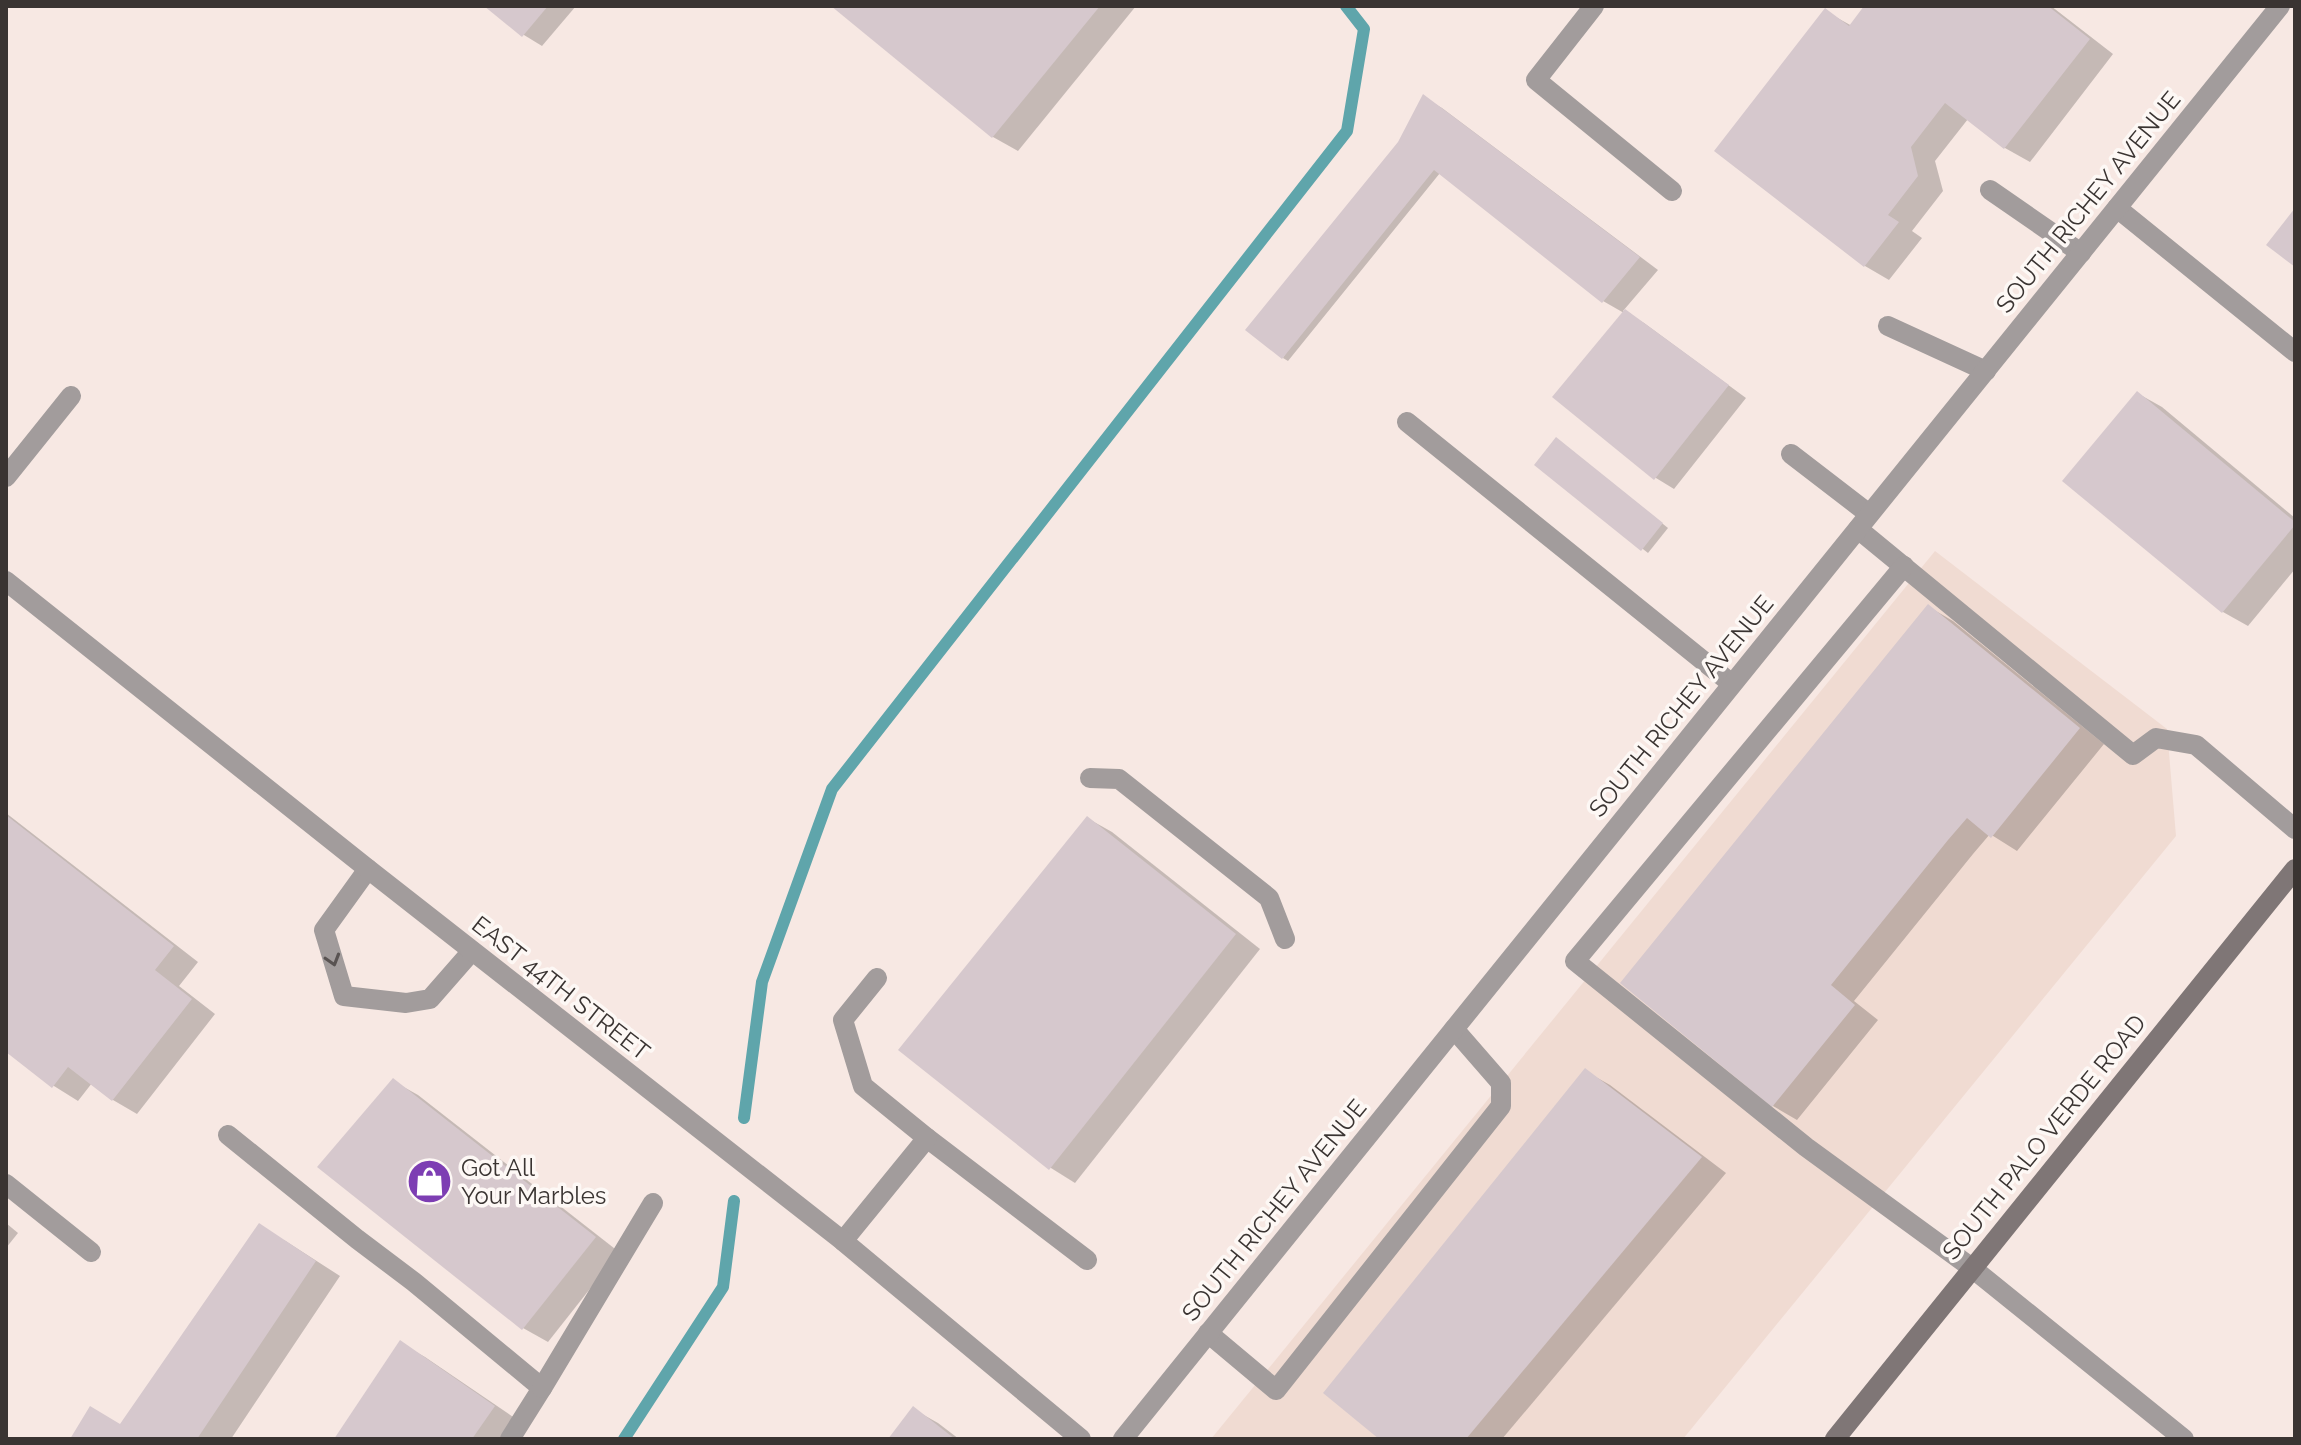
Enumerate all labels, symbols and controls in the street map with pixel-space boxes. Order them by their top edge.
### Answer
street label: SOUTH RICHEY AVENUE [1990,85,2186,319]
street label: SOUTH RICHEY AVENUE [1583,589,1779,823]
street label: EAST 44TH STREET [466,910,656,1067]
one-way arrow [324,952,340,966]
street label: SOUTH PALO VERDE ROAD [1936,1009,2152,1265]
street label: SOUTH RICHEY AVENUE [1176,1093,1372,1327]
place label: Got All Your Marbles [461,1153,606,1210]
shop icon: Got All Your Marbles [406,1157,454,1205]

